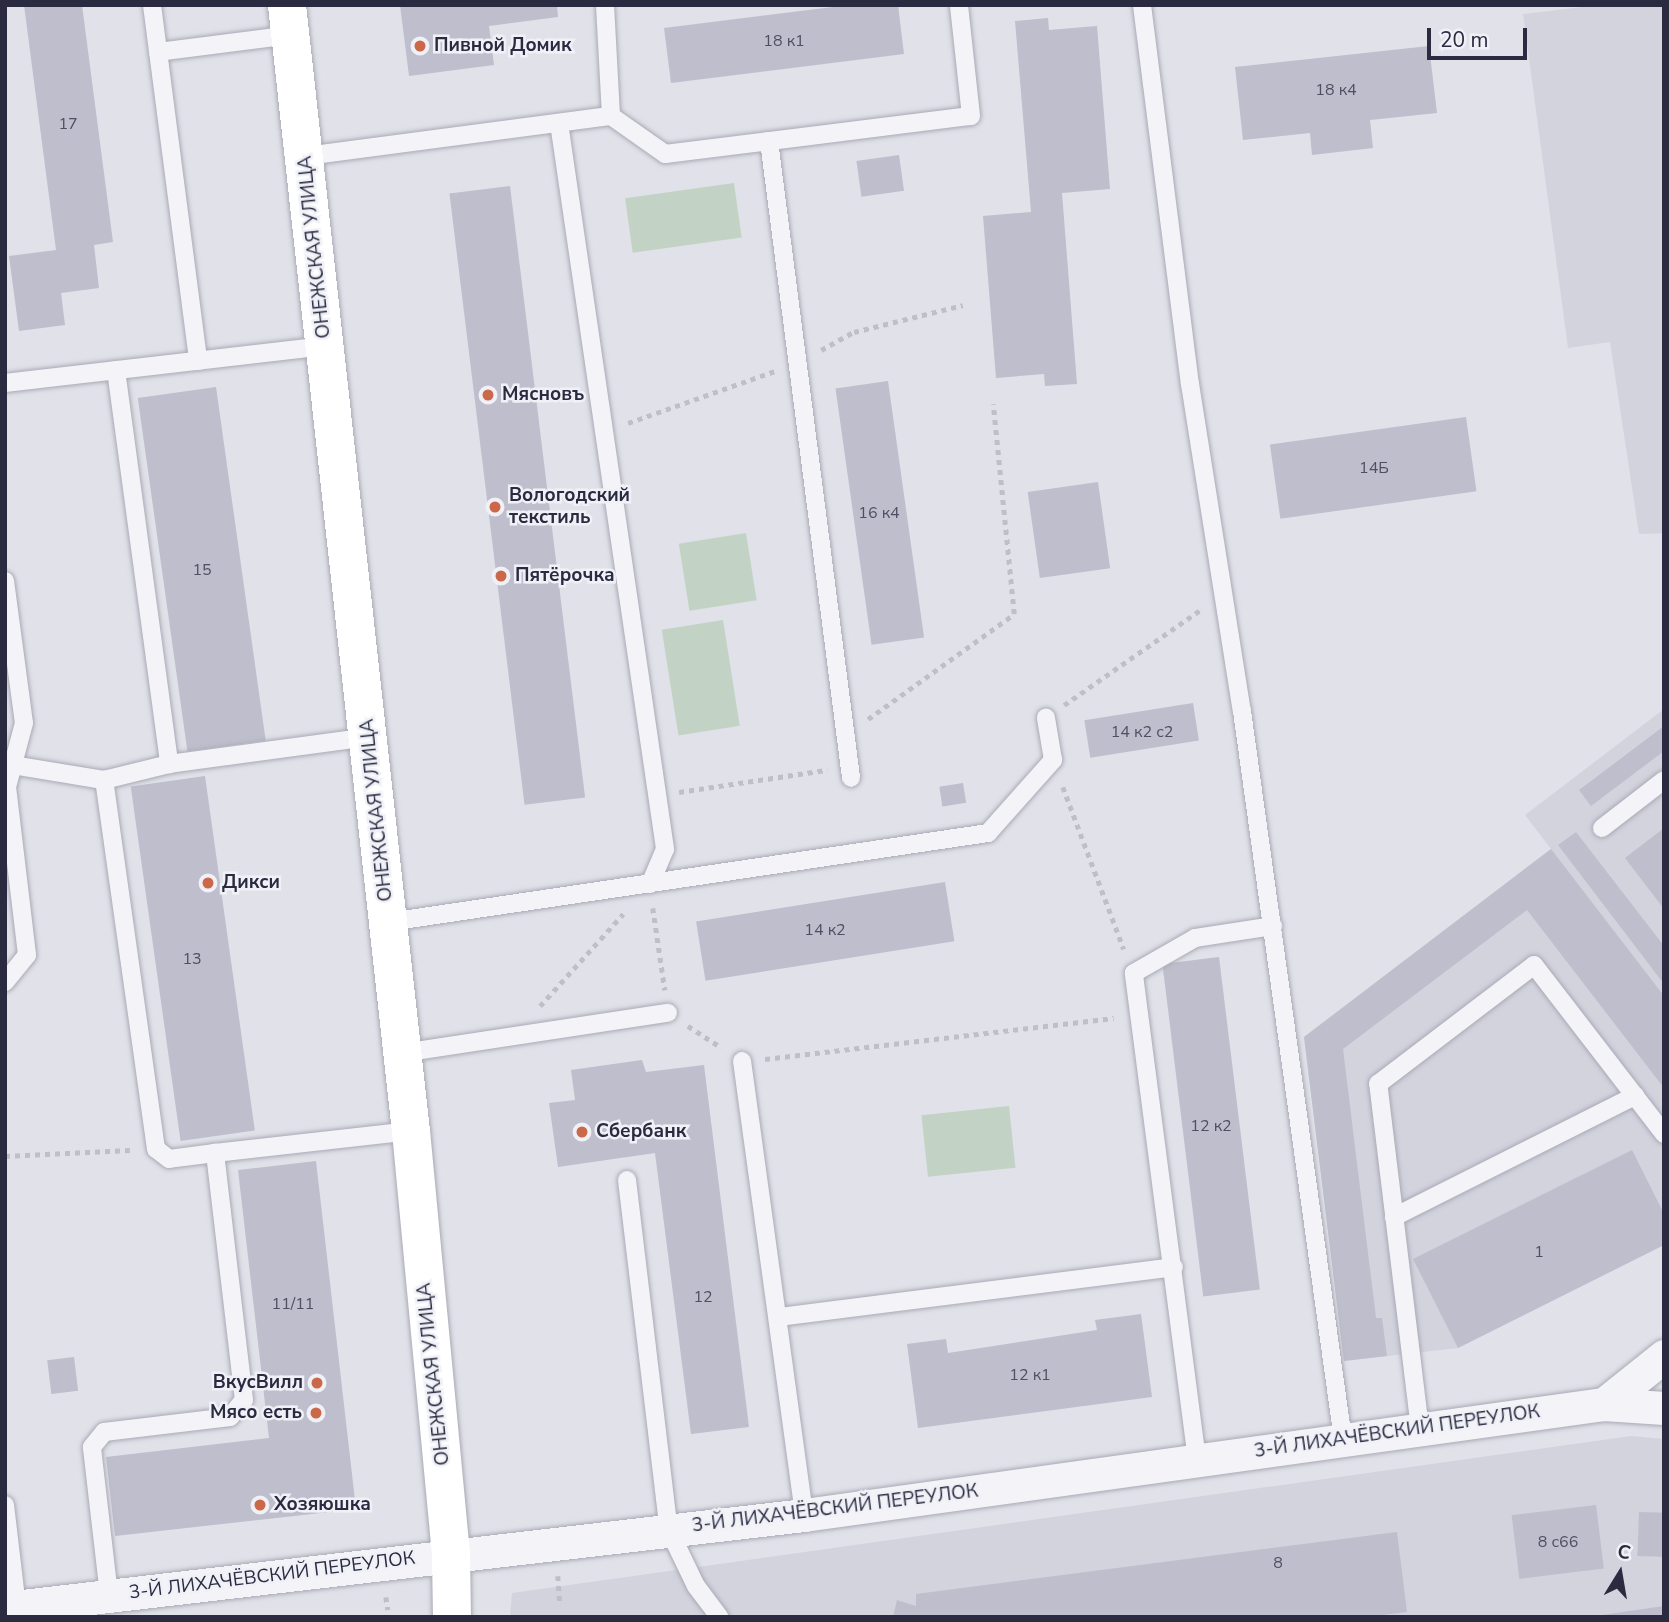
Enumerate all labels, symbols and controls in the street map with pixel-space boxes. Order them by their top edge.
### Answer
scale bar [1431,14,1531,58]
text: 20 m [1440,26,1489,54]
house number: 18 к1 [763,31,805,51]
place label: Пивной Домик [434,35,572,57]
marker: Пивной Домик [412,38,428,54]
house number: 18 к4 [1315,80,1357,100]
house number: 17 [58,114,78,134]
street label: ОНЕЖСКАЯ УЛИЦА [294,154,336,340]
place label: Мясновъ [502,384,584,406]
marker: Мясновъ [480,387,496,403]
house number: 14Б [1359,458,1389,478]
place label: Вологодский текстиль [509,485,630,529]
marker: Вологодский текстиль [487,499,503,515]
house number: 16 к4 [858,503,900,523]
house number: 15 [192,560,212,580]
place label: Пятёрочка [515,565,615,587]
marker: Пятёрочка [493,568,509,584]
street label: ОНЕЖСКАЯ УЛИЦА [356,717,398,903]
house number: 14 к2 с2 [1111,722,1173,742]
place label: Дикси [222,872,280,894]
marker: Дикси [200,875,216,891]
house number: 14 к2 [804,920,846,940]
house number: 13 [182,949,202,969]
house number: 12 к2 [1190,1116,1232,1136]
place label: Сбербанк [596,1121,686,1143]
marker: Сбербанк [574,1124,590,1140]
house number: 1 [1534,1242,1544,1262]
street label: ОНЕЖСКАЯ УЛИЦА [413,1281,455,1467]
house number: 12 [693,1287,713,1307]
house number: 11/11 [272,1294,314,1314]
house number: 12 к1 [1009,1365,1051,1385]
place label: ВкусВилл [213,1372,303,1394]
marker: ВкусВилл [309,1375,325,1391]
street label: 3-Й ЛИХАЧЁВСКИЙ ПЕРЕУЛОК [1253,1401,1541,1463]
place label: Мясо есть [210,1402,302,1424]
marker: Мясо есть [308,1405,324,1421]
street label: 3-Й ЛИХАЧЁВСКИЙ ПЕРЕУЛОК [691,1480,979,1538]
place label: Хозяюшка [274,1494,371,1516]
marker: Хозяюшка [252,1497,268,1513]
house number: 8 с66 [1538,1532,1578,1552]
north arrow [1585,1538,1655,1608]
text: С [1615,1538,1633,1566]
street label: 3-Й ЛИХАЧЁВСКИЙ ПЕРЕУЛОК [128,1547,416,1605]
house number: 8 [1273,1553,1283,1573]

